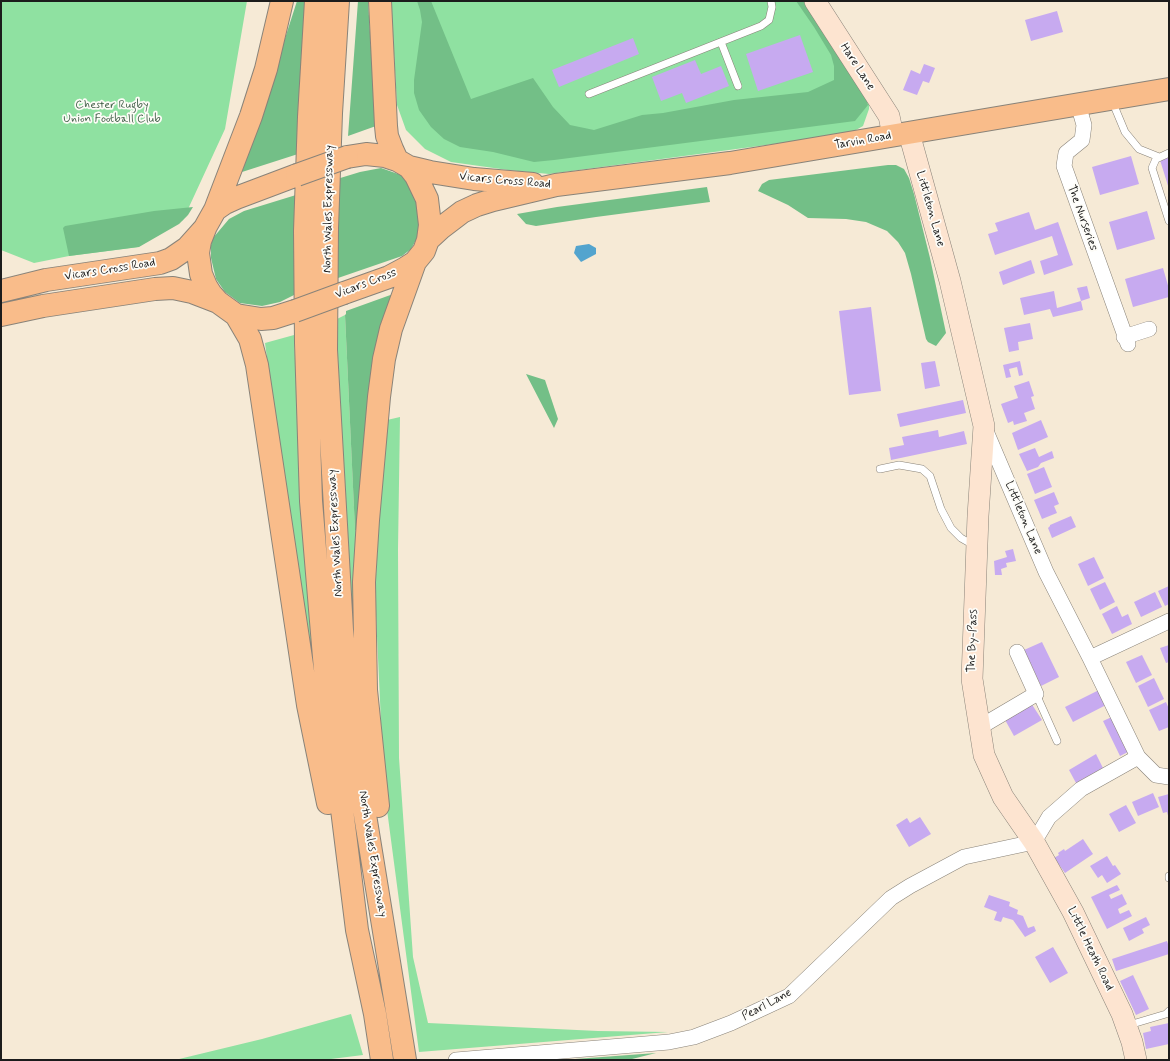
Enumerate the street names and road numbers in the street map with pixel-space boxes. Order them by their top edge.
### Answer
street label: Hare Lane [836,41,878,93]
street label: Tarvin Road [833,129,893,153]
street label: North Wales Expressway [321,145,337,273]
street label: Littleton Lane [912,169,948,249]
street label: Vicars Cross Road [459,170,551,192]
street label: The Nurseries [1063,183,1101,253]
street label: Vicars Cross Road [63,256,157,284]
street label: Vicars Cross [333,266,399,302]
street label: North Wales Expressway [325,469,347,597]
street label: Littleton Lane [1001,479,1045,557]
street label: The By-Pass [965,609,981,673]
street label: North Wales Expressway [355,790,389,918]
street label: Little Heath Road [1064,905,1116,993]
street label: Pearl Lane [740,986,794,1024]

